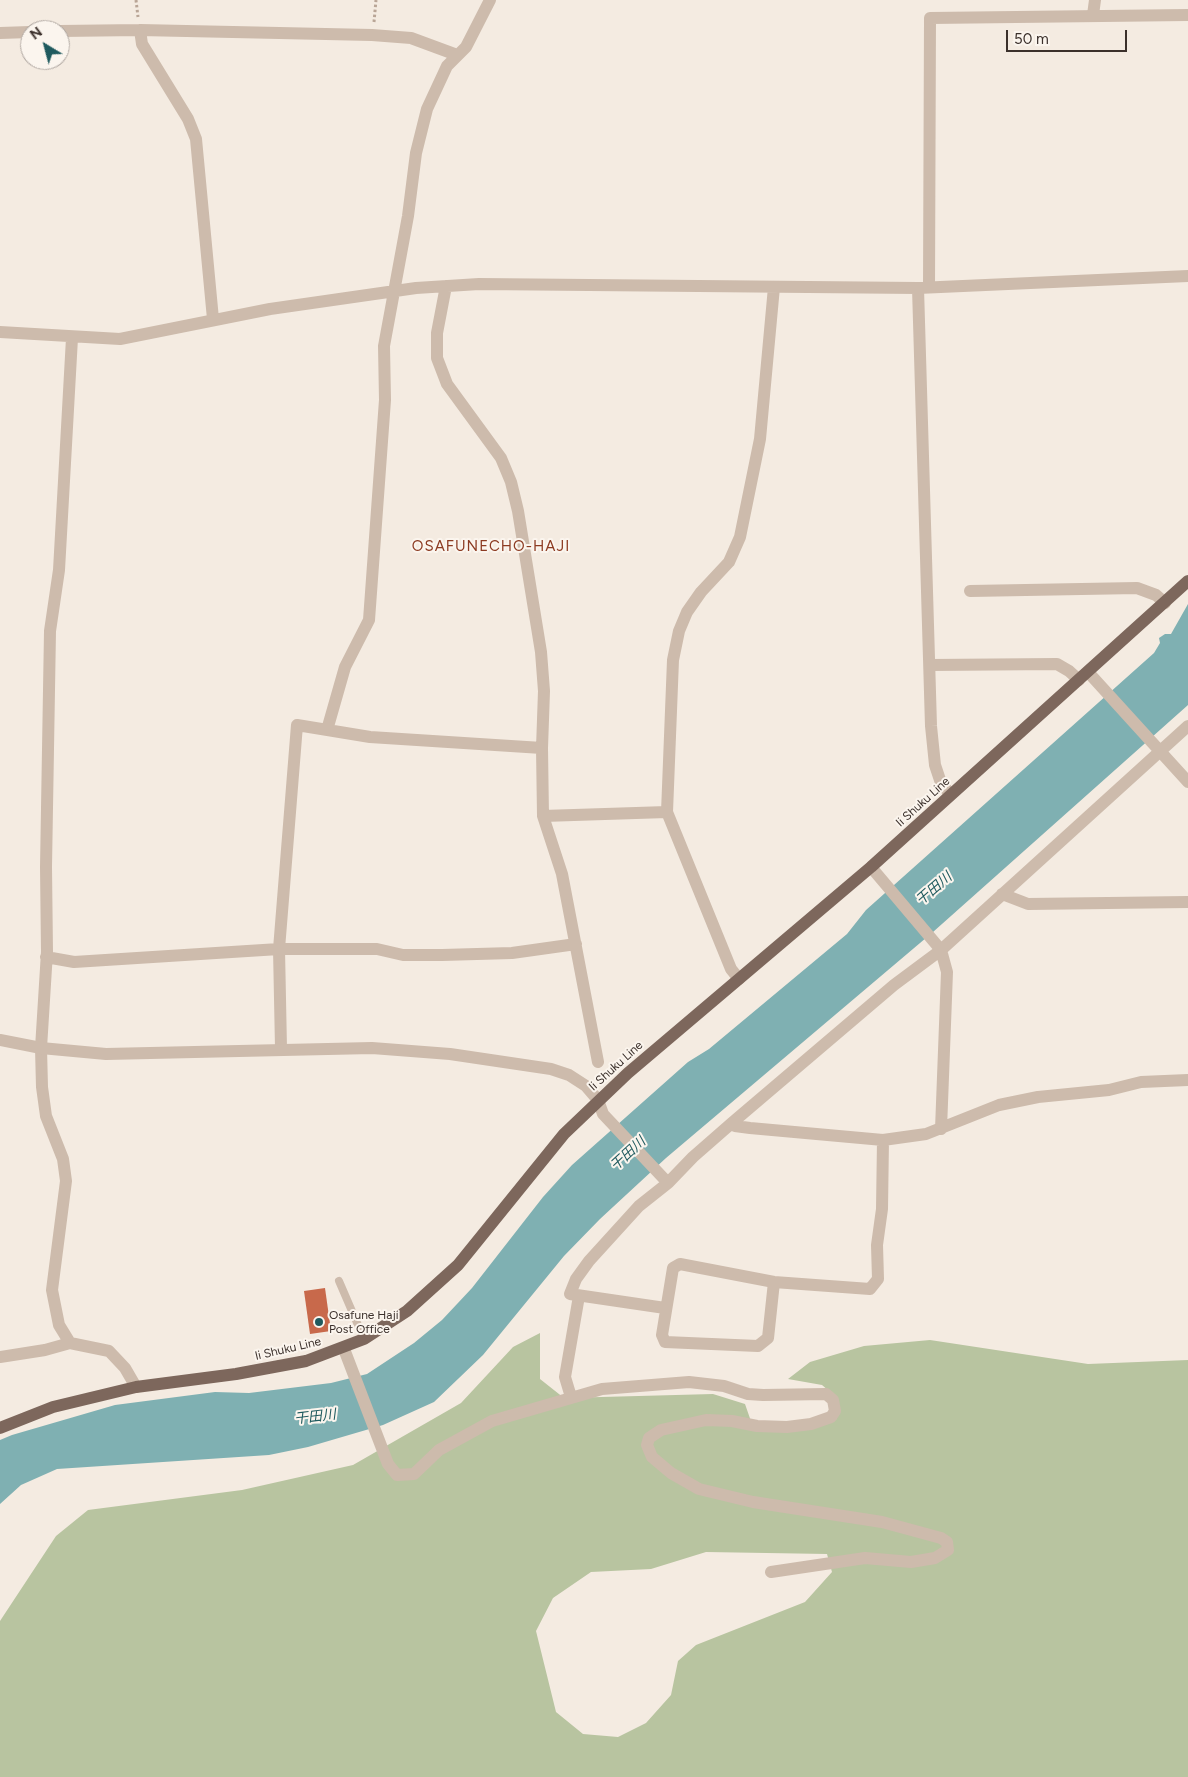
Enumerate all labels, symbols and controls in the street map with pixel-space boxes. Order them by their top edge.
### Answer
north arrow [20,20,70,70]
scale bar [1008,20,1129,52]
text: N [27,23,46,43]
text: 50 m [1014,30,1049,48]
district label: OSAFUNECHO-HAJI [410,538,572,556]
street label: Ii Shuku Line [893,774,953,830]
water label: 干田川 [913,869,955,909]
street label: Ii Shuku Line [586,1038,646,1094]
water label: 干田川 [607,1134,649,1174]
place label: Osafune Haji Post Office [329,1308,399,1336]
marker: Osafune Haji Post Office [313,1316,325,1328]
street label: Ii Shuku Line [253,1334,323,1364]
water label: 干田川 [293,1406,337,1428]

